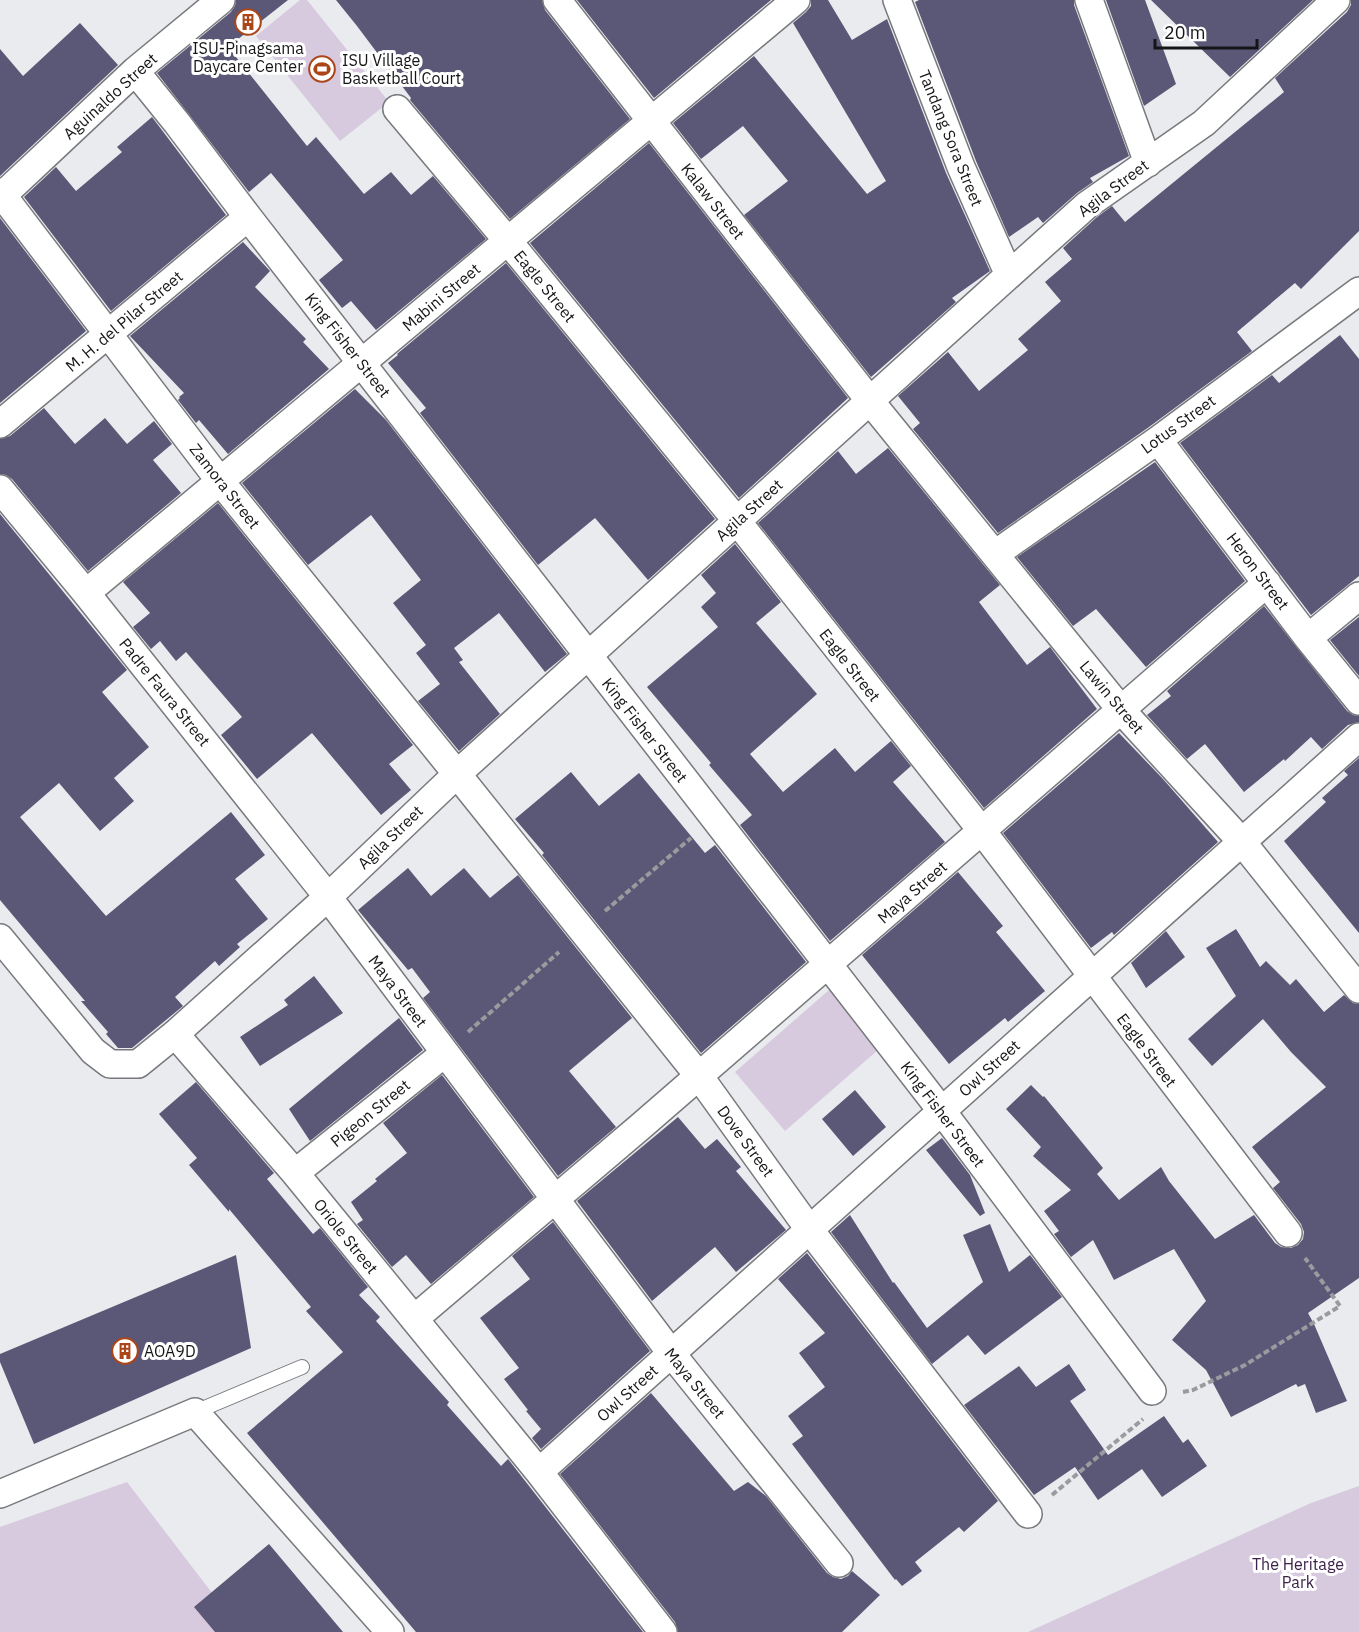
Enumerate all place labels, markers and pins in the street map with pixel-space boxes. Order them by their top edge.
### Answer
building icon: ISU-Pinagsama Daycare Center [233,7,263,37]
place label: ISU-Pinagsama Daycare Center [192,38,304,76]
place label: ISU Village Basketball Court [342,50,461,88]
sports icon: ISU Village Basketball Court [307,54,337,84]
building icon: AOA9D [110,1336,140,1366]
place label: AOA9D [144,1341,196,1361]

